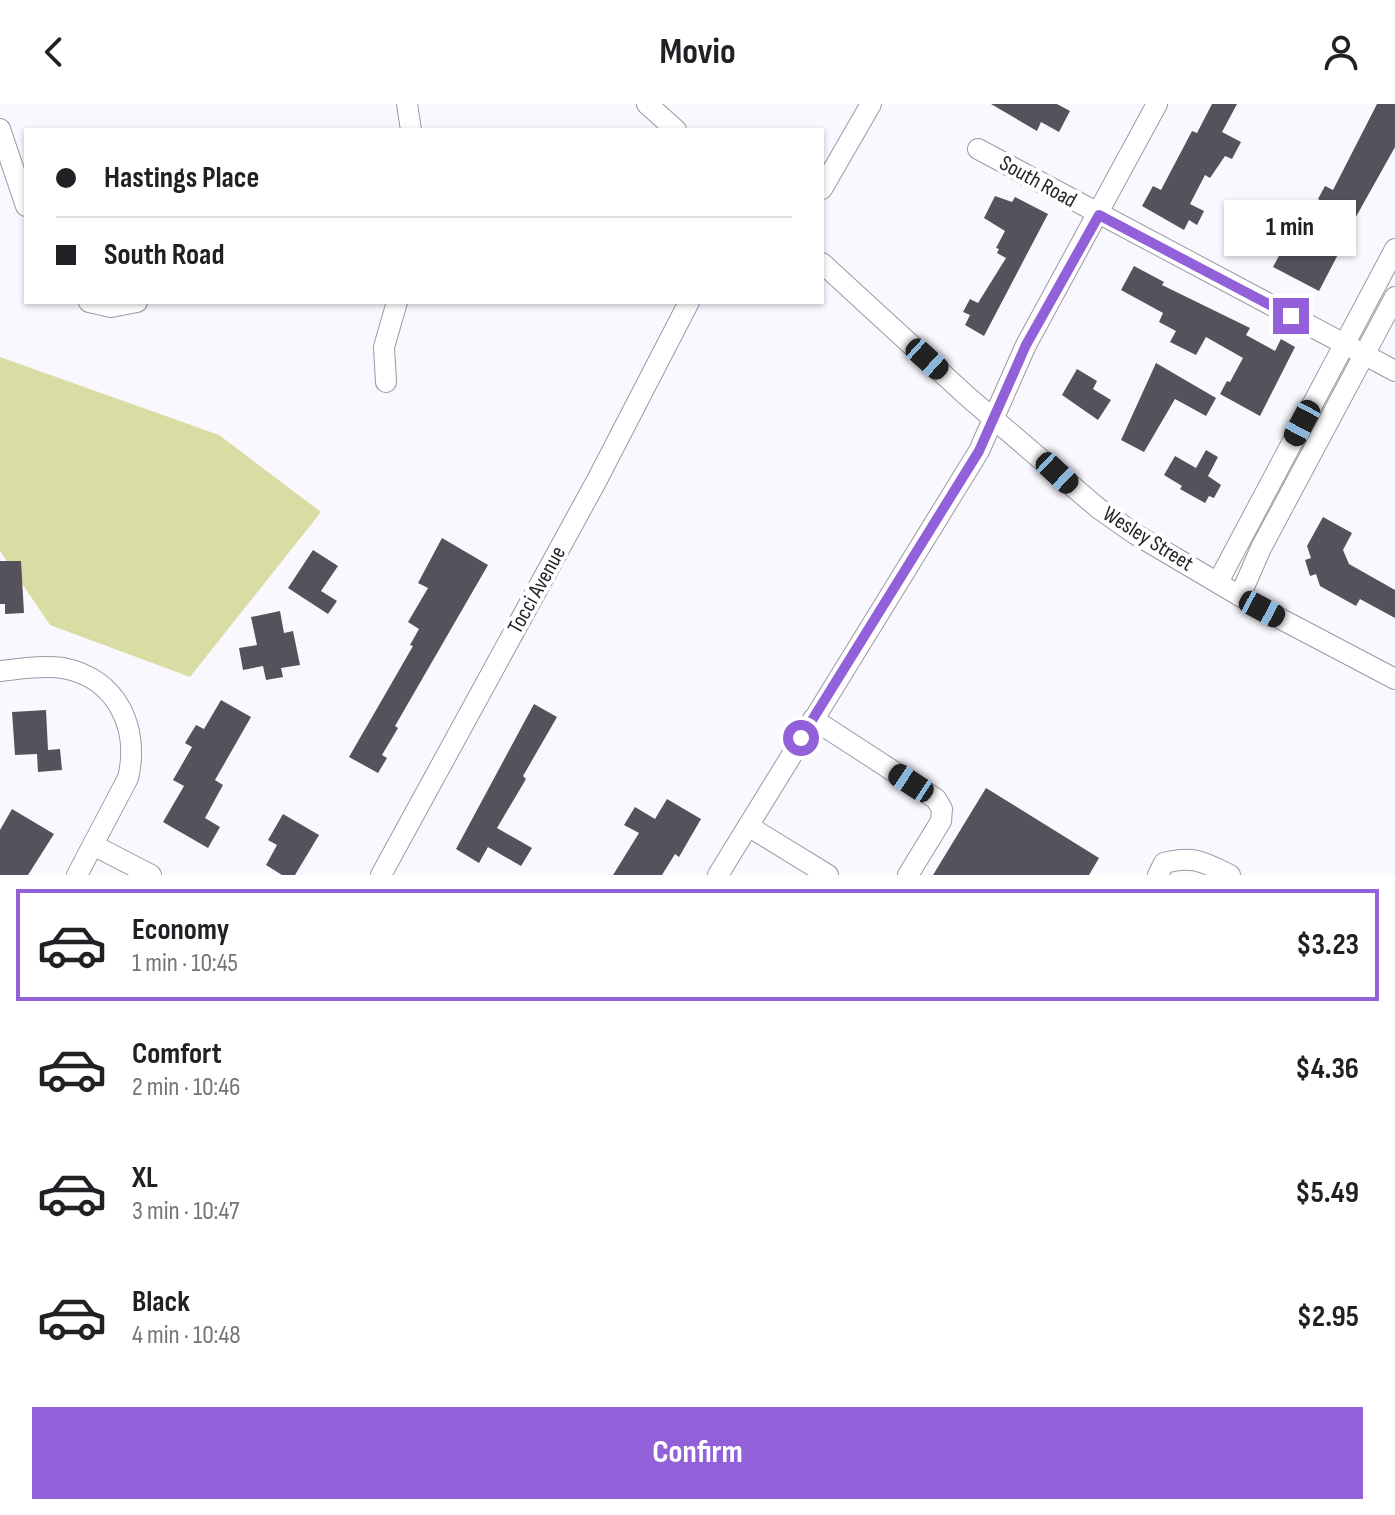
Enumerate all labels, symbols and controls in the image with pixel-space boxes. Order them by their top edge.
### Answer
icon: back [32,30,76,74]
icon: person [1319,30,1363,74]
text: Movio [659,31,736,74]
street label: South Road [995,150,1081,214]
text: Hastings Place [104,160,259,196]
callout: 1 min [1225,200,1357,256]
text: 1 min [1266,212,1314,243]
text: South Road [104,237,224,273]
route end [1273,298,1309,334]
car [901,334,953,384]
car [1280,396,1324,450]
car [1031,448,1083,498]
street label: Wesley Street [1098,501,1199,578]
street label: Tocci Avenue [502,542,572,638]
car [1235,587,1289,631]
route start [783,720,819,756]
car [884,760,938,806]
icon: car [36,909,108,981]
text: Economy [132,912,229,948]
text: $3.23 [1296,927,1359,963]
text: 1 min · 10:45 [132,948,238,979]
icon: car [36,1033,108,1105]
text: Comfort [132,1036,222,1072]
text: $4.36 [1295,1051,1359,1087]
text: 2 min · 10:46 [132,1072,241,1103]
icon: car [36,1157,108,1229]
text: XL [132,1160,158,1196]
text: $5.49 [1295,1175,1359,1211]
text: 3 min · 10:47 [132,1196,240,1227]
icon: car [36,1281,108,1353]
text: Black [132,1284,190,1320]
text: $2.95 [1297,1299,1359,1335]
text: 4 min · 10:48 [132,1320,241,1351]
button: Confirm [32,1407,1363,1499]

